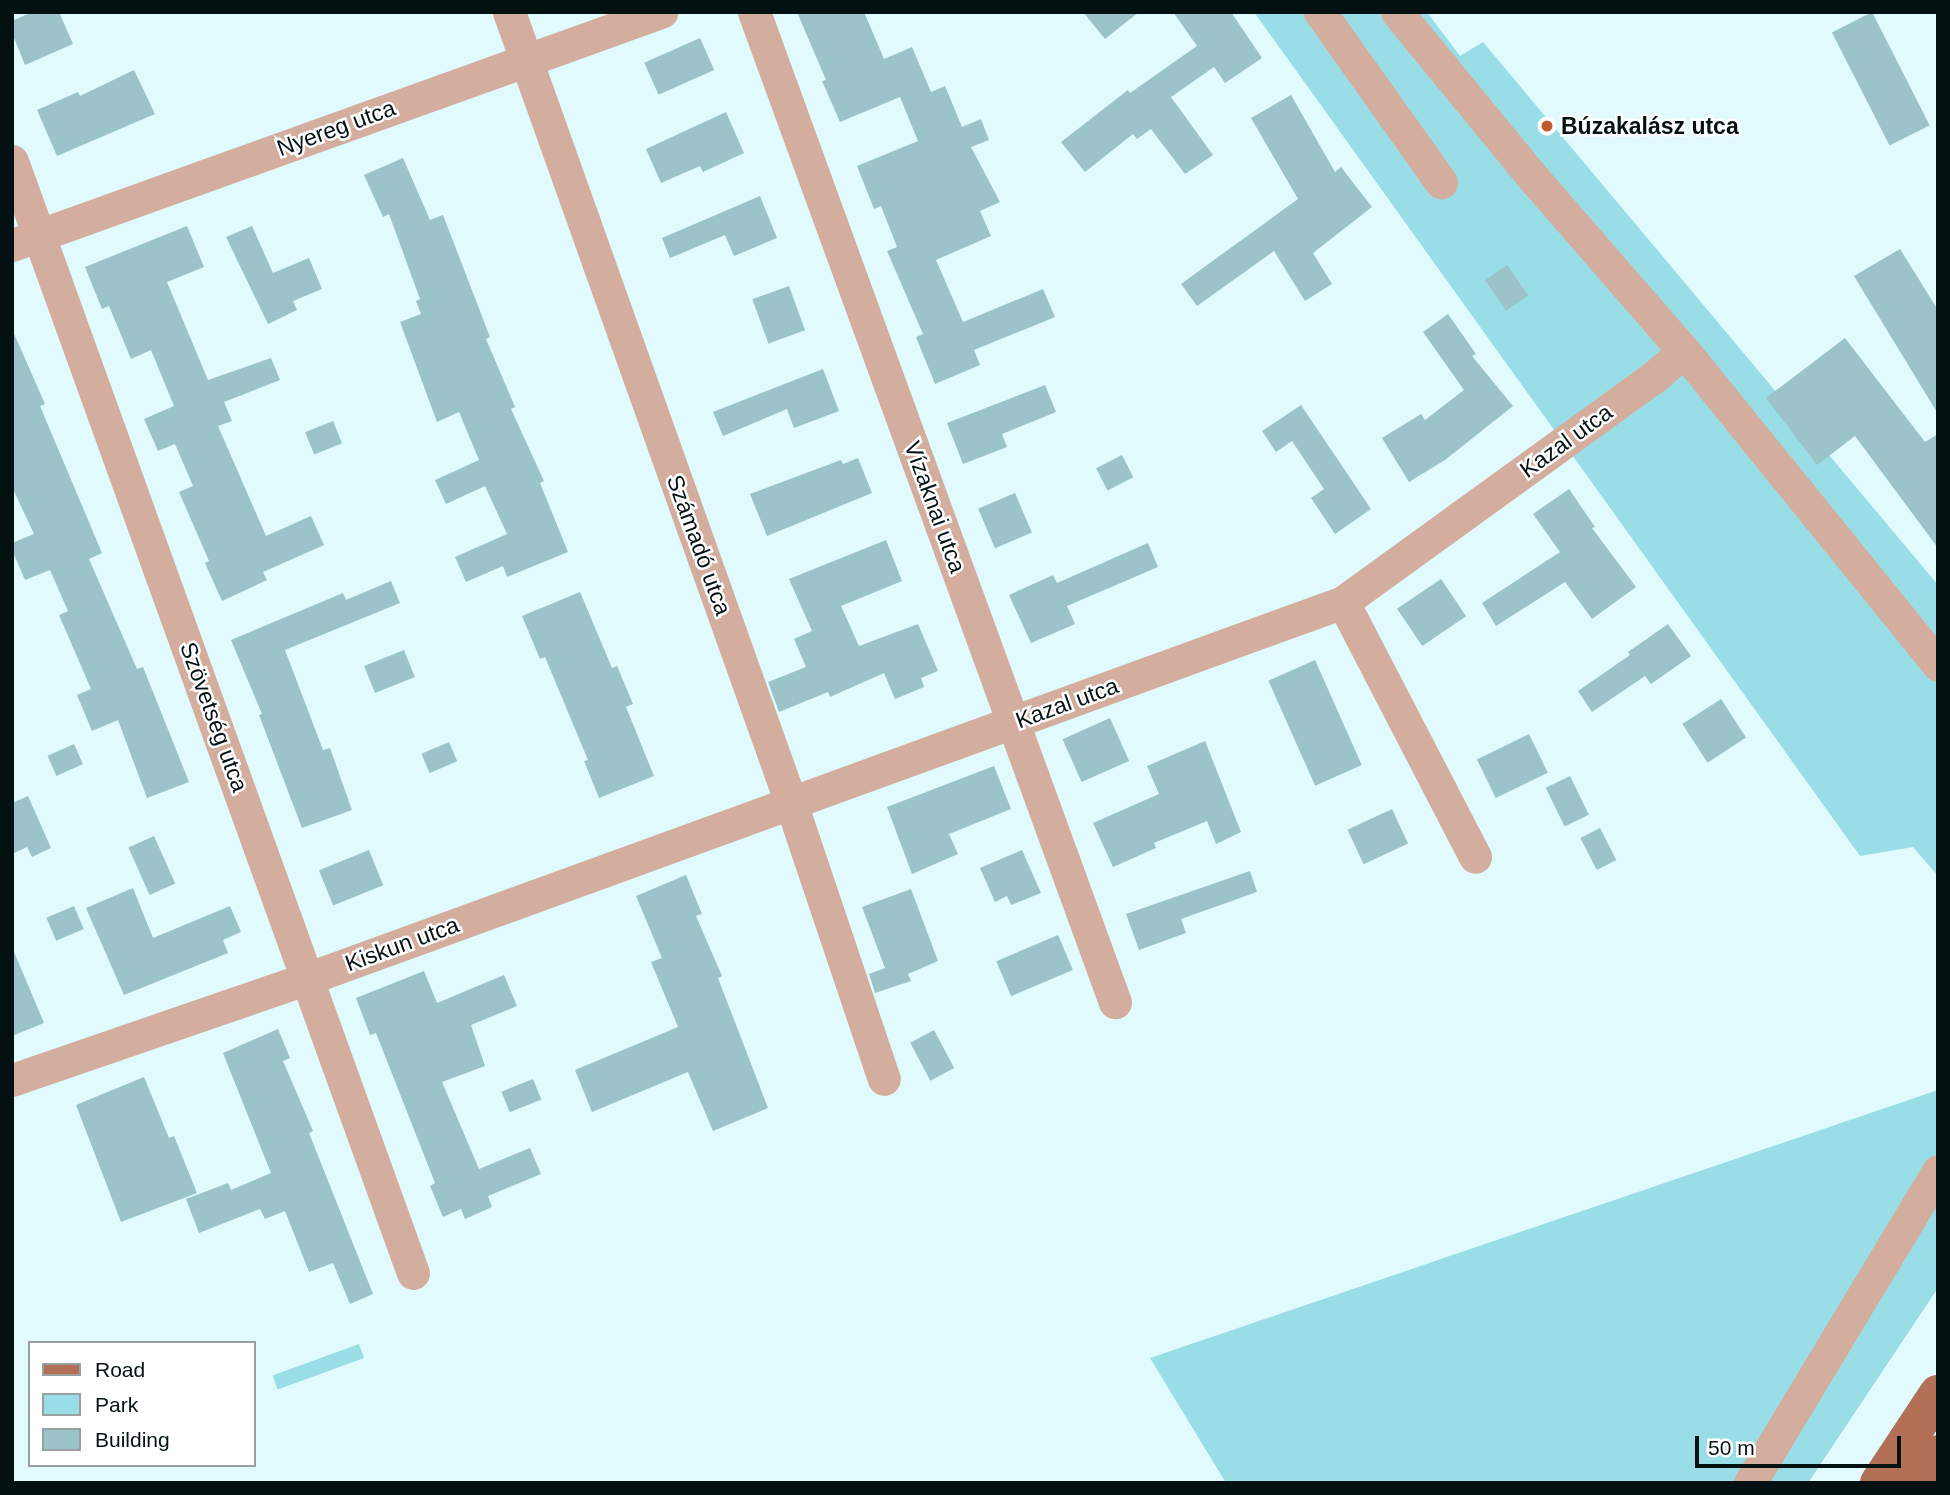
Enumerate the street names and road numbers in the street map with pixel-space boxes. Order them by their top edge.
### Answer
street label: Nyereg utca [273,94,399,162]
street label: Kazal utca [1514,398,1618,484]
street label: Vízaknai utca [898,437,972,577]
street label: Számadó utca [661,471,737,619]
street label: Szövetség utca [174,638,254,796]
street label: Kazal utca [1012,672,1122,734]
street label: Kiskun utca [341,911,463,977]

